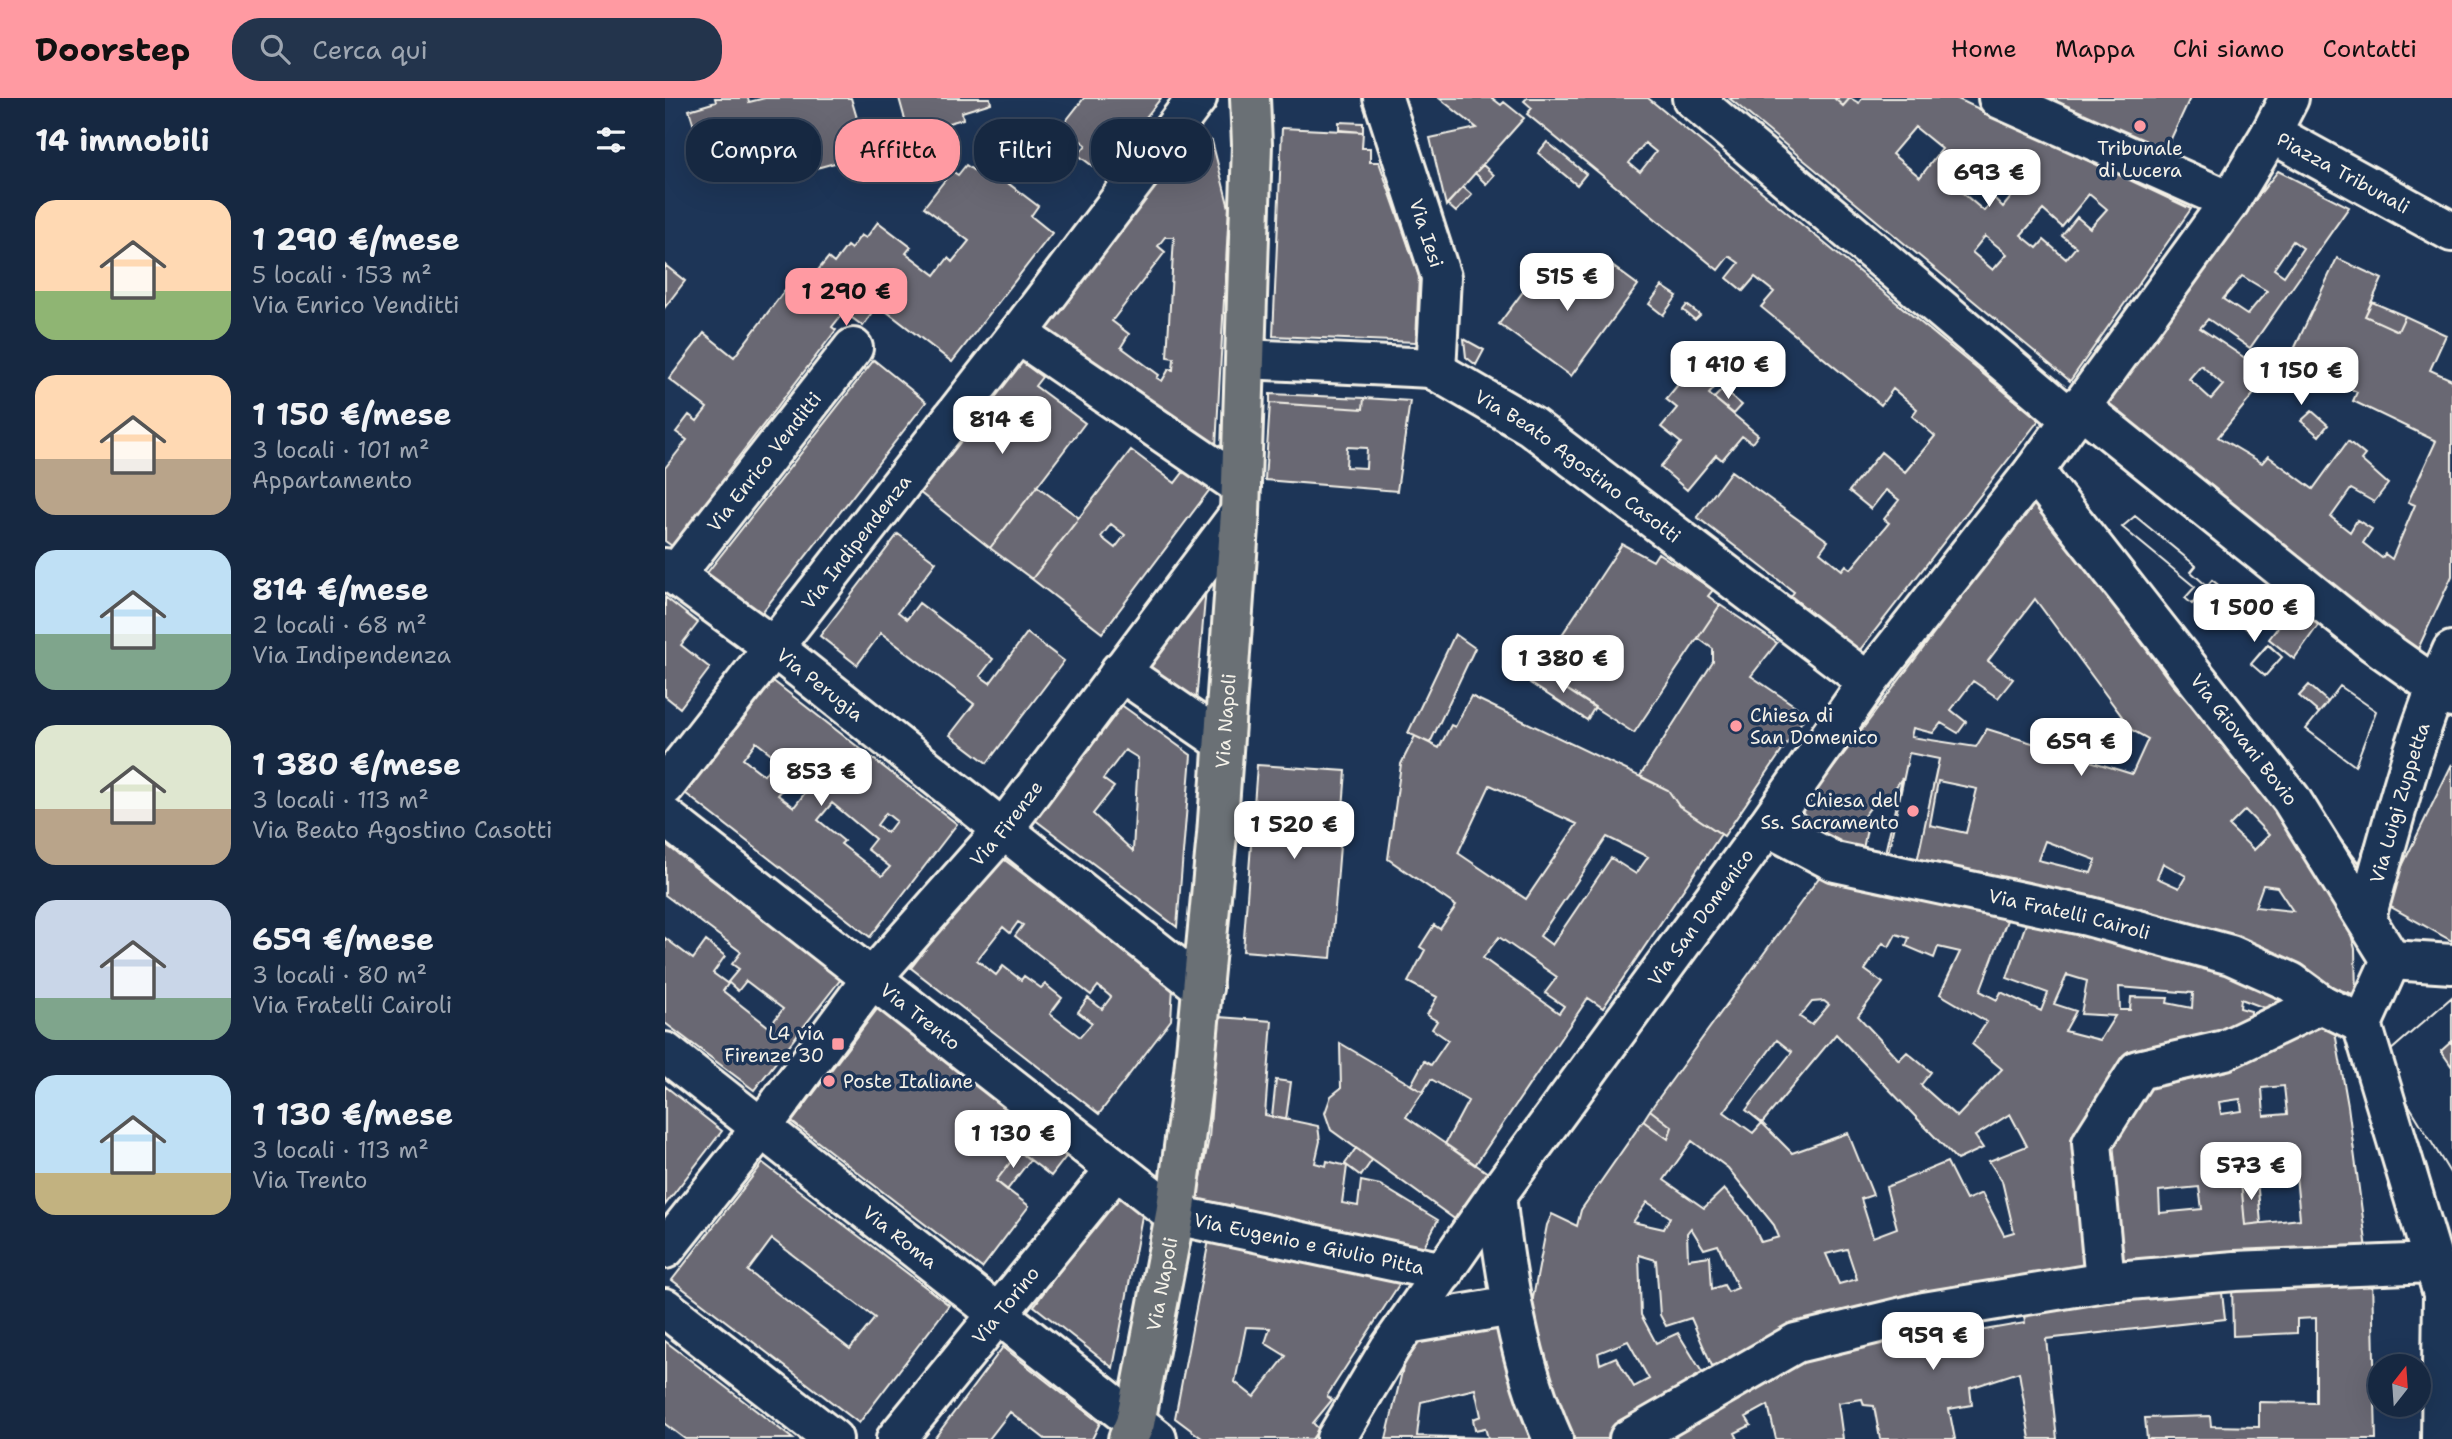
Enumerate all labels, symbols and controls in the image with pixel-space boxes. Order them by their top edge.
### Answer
search box [232,18,722,81]
text: Doorstep [35,27,190,72]
icon: search [256,30,294,68]
text: Cerca qui [312,32,428,67]
text: Home [1951,33,2017,65]
text: Mappa [2055,33,2135,65]
text: Chi siamo [2173,33,2285,65]
text: Contatti [2323,33,2417,65]
marker: Tribunale di Lucera [2132,118,2148,134]
chip: Compra [686,119,821,182]
chip: Affitta [835,119,960,182]
chip: Filtri [974,119,1077,182]
chip: Nuovo [1091,119,1212,182]
text: 14 immobili [35,120,210,161]
icon: filters [592,121,630,159]
street label: Piazza Tribunali [2272,127,2414,220]
place label: Tribunale di Lucera [2097,136,2183,183]
pin: 693 € [1940,150,2038,209]
text: 693 € [1953,157,2025,187]
street label: Via Iesi [1403,196,1449,271]
text: 1 290 €/mese [252,219,460,260]
icon: home [91,228,175,312]
pin: 515 € [1518,254,1616,313]
text: 5 locali · 153 m² [252,260,432,290]
text: 515 € [1536,261,1598,291]
pin: 1 290 € [781,268,911,328]
text: 1 290 € [801,276,891,306]
text: Via Enrico Venditti [252,290,460,320]
pin: 1 410 € [1663,342,1793,401]
pin: 1 150 € [2236,348,2366,407]
text: 1 410 € [1687,349,1769,379]
text: 1 150 € [2259,355,2343,385]
street label: Via Beato Agostino Casotti [1470,384,1686,548]
street label: Via Enrico Venditti [701,387,827,537]
text: 1 150 €/mese [252,394,452,435]
pin: 814 € [953,396,1051,456]
icon: home [91,403,175,487]
text: 814 € [969,404,1035,434]
text: 3 locali · 101 m² [252,435,429,465]
text: Appartamento [252,465,412,495]
street label: Via Indipendenza [796,469,917,615]
text: 814 €/mese [252,569,429,610]
icon: home [91,578,175,662]
pin: 1 500 € [2189,584,2319,644]
text: 1 500 € [2210,592,2298,622]
text: 2 locali · 68 m² [252,610,427,640]
pin: 1 380 € [1498,636,1628,695]
text: Via Indipendenza [252,640,451,670]
street label: Via Perugia [771,642,869,727]
text: 1 380 € [1518,643,1608,673]
street label: Via Giovani Bovio [2184,669,2303,811]
street label: Via Napoli [1210,672,1242,769]
place label: Chiesa di San Domenico [1750,703,1878,750]
marker: Chiesa di San Domenico [1728,718,1744,734]
pin: 659 € [2032,718,2130,778]
street label: Via Luigi Zuppetta [2364,719,2436,886]
text: 659 € [2046,726,2116,756]
text: 1 380 €/mese [252,744,461,785]
pin: 853 € [772,748,870,808]
icon: home [91,753,175,837]
text: 853 € [786,756,856,786]
street label: Via Firenze [965,776,1049,872]
text: 3 locali · 113 m² [252,785,429,815]
place label: Chiesa del Ss. Sacramento [1760,788,1899,835]
pin: 1 520 € [1229,802,1359,861]
marker: Chiesa del Ss. Sacramento [1905,803,1921,819]
text: 1 520 € [1250,809,1338,839]
text: Via Beato Agostino Casotti [252,815,552,845]
street label: Via San Domenico [1642,844,1759,991]
street label: Via Fratelli Cairoli [1986,883,2153,946]
text: 659 €/mese [252,919,434,960]
icon: home [91,928,175,1012]
text: 3 locali · 80 m² [252,960,427,990]
street label: Via Trento [875,978,965,1056]
text: Via Fratelli Cairoli [252,990,452,1020]
place label: L4 via Firenze 30 [724,1021,824,1068]
marker: L4 via Firenze 30 [830,1036,846,1052]
place label: Poste Italiane [843,1069,973,1094]
marker: Poste Italiane [821,1073,837,1089]
text: 1 130 €/mese [252,1094,453,1135]
icon: home [91,1103,175,1187]
pin: 1 130 € [948,1110,1078,1170]
text: 1 130 € [971,1118,1055,1148]
text: 3 locali · 113 m² [252,1135,429,1165]
pin: 573 € [2202,1142,2300,1202]
text: 573 € [2216,1150,2286,1180]
text: Via Trento [252,1165,367,1195]
street label: Via Roma [857,1200,942,1275]
street label: Via Eugenio e Giulio Pitta [1191,1207,1427,1281]
street label: Via Napoli [1141,1235,1184,1333]
street label: Via Torino [966,1261,1045,1349]
pin: 959 € [1884,1312,1982,1372]
text: 959 € [1898,1320,1968,1350]
north arrow [2368,1354,2431,1418]
map controls [2368,1354,2431,1417]

